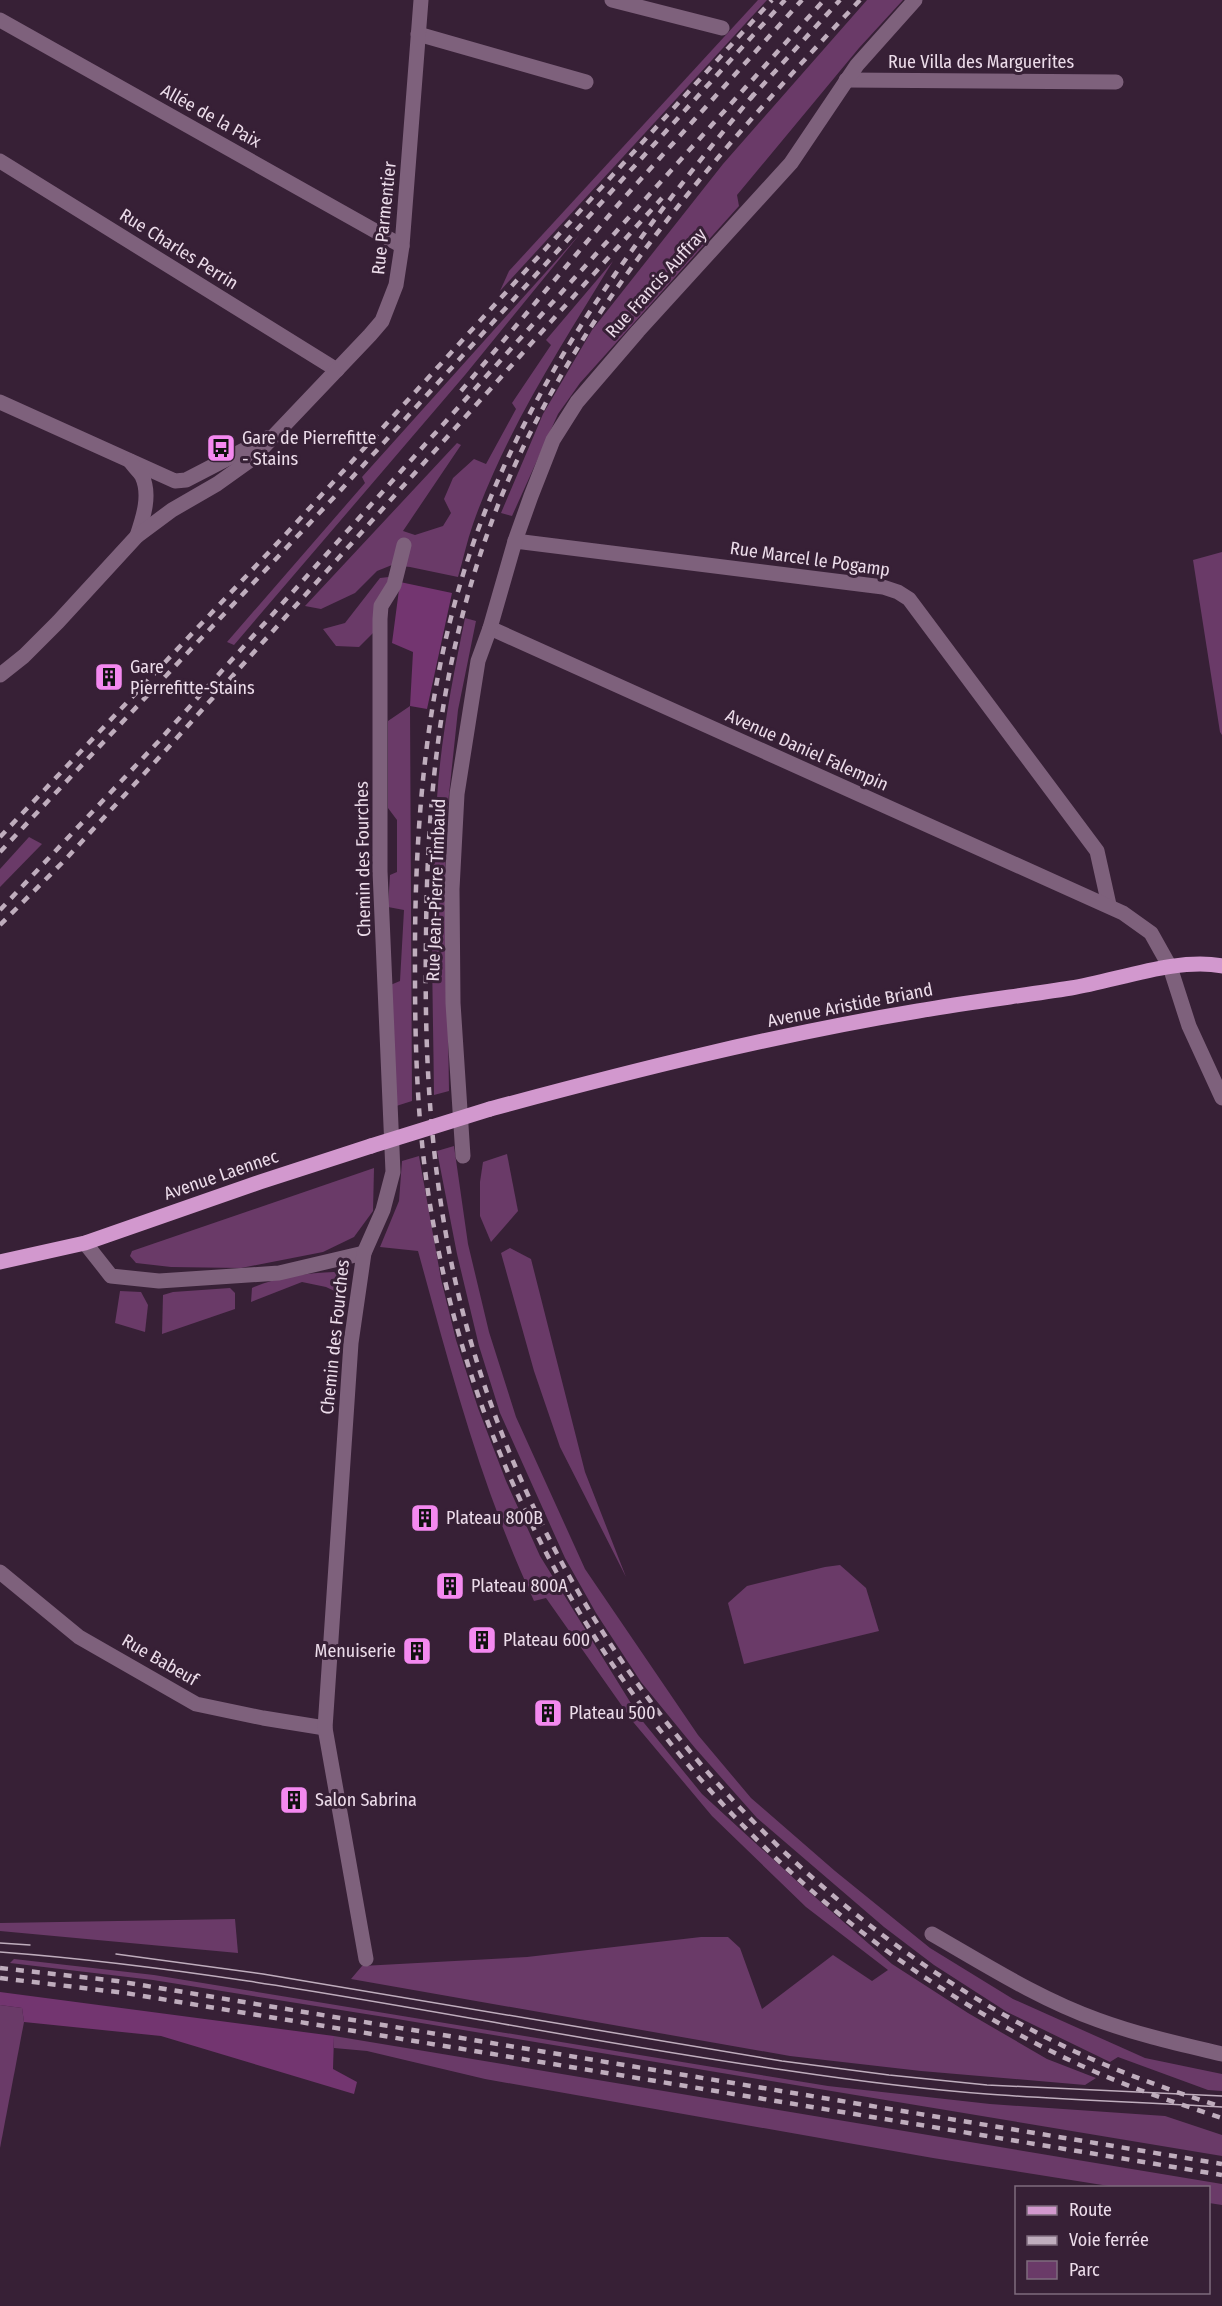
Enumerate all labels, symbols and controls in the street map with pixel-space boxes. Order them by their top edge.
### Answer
street label: Rue Villa des Marguerites [888,51,1074,73]
street label: Allée de la Paix [157,79,265,153]
street label: Rue Parmentier [367,160,401,276]
street label: Rue Charles Perrin [116,204,242,294]
street label: Rue Francis Auffray [601,224,711,342]
place label: Gare de Pierrefitte - Stains [242,427,377,470]
bus stop icon: Gare de Pierrefitte - Stains [205,432,237,464]
street label: Rue Marcel le Pogamp [729,537,891,581]
place label: Gare Pierrefitte-Stains [130,656,255,699]
building icon: Gare Pierrefitte-Stains [93,661,125,693]
street label: Avenue Daniel Falempin [722,704,892,796]
street label: Chemin des Fourches [351,781,375,937]
street label: Rue Jean-Pierre Timbaud [422,798,450,982]
street label: Avenue Aristide Briand [765,978,935,1032]
street label: Avenue Laennec [161,1145,281,1205]
street label: Chemin des Fourches [316,1258,354,1416]
building icon: Plateau 800B [409,1502,441,1534]
place label: Plateau 800B [446,1507,543,1529]
building icon: Plateau 800A [434,1570,466,1602]
place label: Plateau 800A [471,1575,568,1597]
building icon: Plateau 600 [466,1624,498,1656]
street label: Rue Babeuf [118,1629,203,1691]
place label: Plateau 600 [503,1629,590,1651]
building icon: Menuiserie [401,1635,433,1667]
place label: Menuiserie [315,1640,396,1662]
building icon: Plateau 500 [532,1697,564,1729]
place label: Plateau 500 [569,1702,656,1724]
building icon: Salon Sabrina [278,1784,310,1816]
place label: Salon Sabrina [315,1789,417,1811]
legend [1015,2186,1210,2294]
text: Route [1069,2199,1112,2221]
text: Voie ferrée [1069,2229,1149,2251]
text: Parc [1069,2259,1100,2281]

